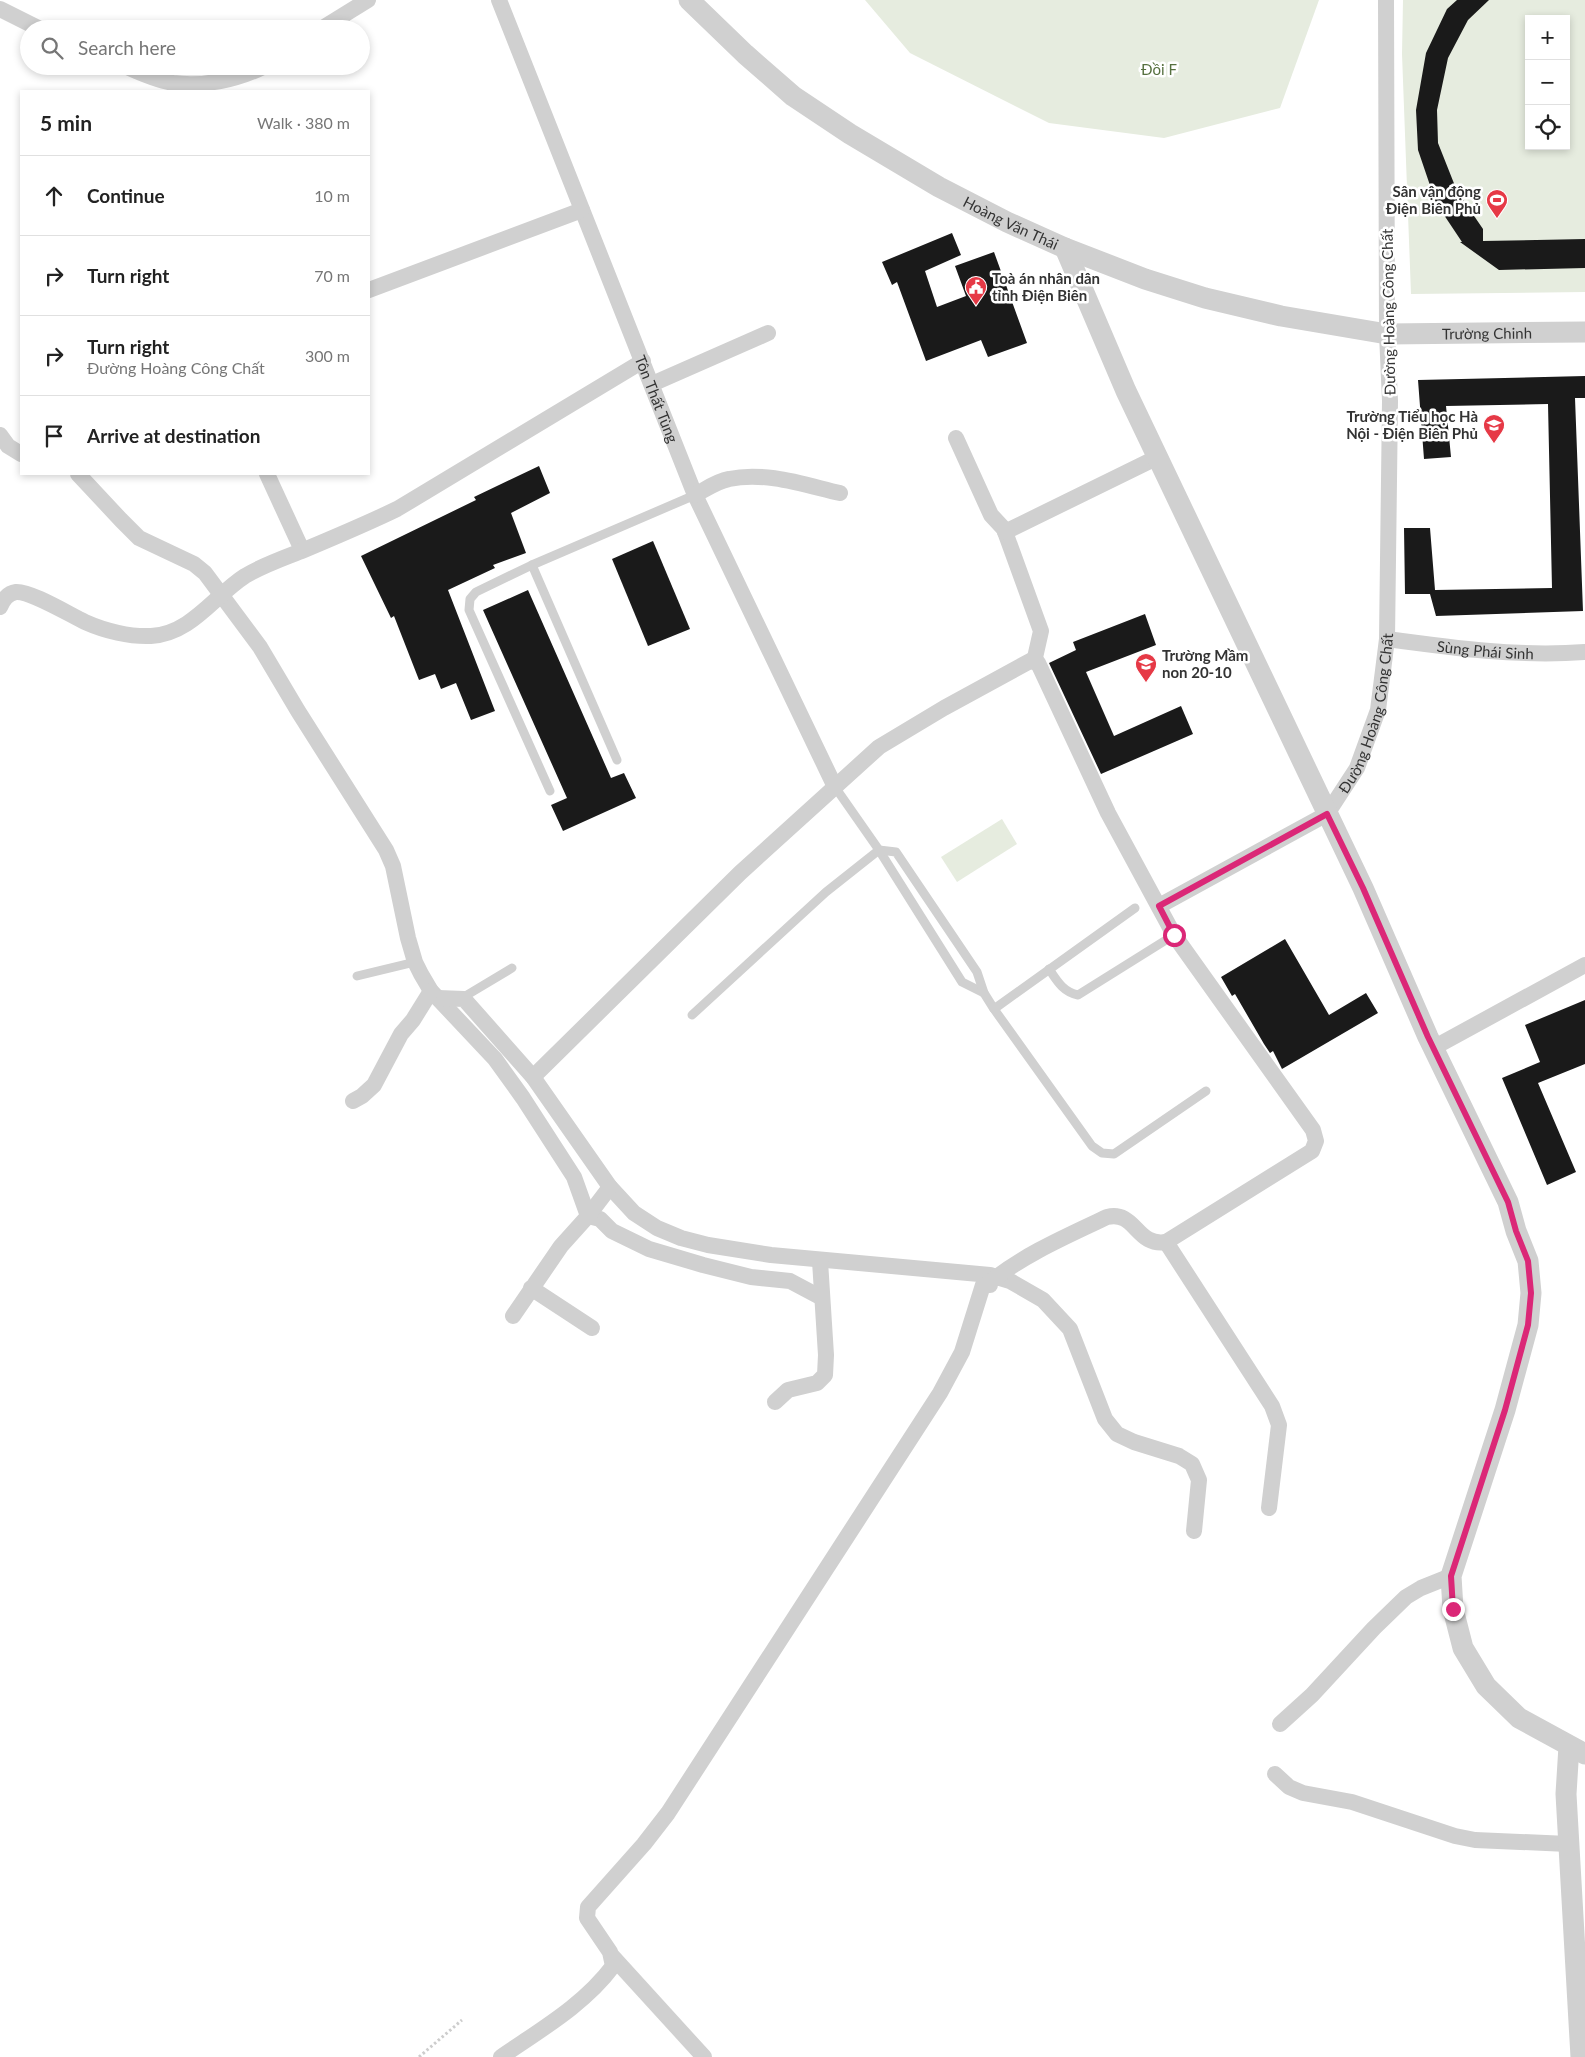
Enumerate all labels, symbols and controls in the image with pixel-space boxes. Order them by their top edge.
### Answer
map controls [1525,15,1570,150]
button: + [1525,15,1570,60]
search box [20,20,370,75]
icon: search [38,34,66,62]
text: Search here [78,36,176,59]
park label: Đồi F [1141,60,1177,78]
button: − [1525,60,1570,105]
button: locate [1525,105,1570,150]
text: 5 min [40,110,92,135]
text: Walk · 380 m [257,113,350,132]
icon: ahead [40,182,68,210]
place label: Sân vận động Điện Biên Phủ [1386,182,1481,217]
text: Continue [87,184,165,207]
text: 10 m [314,186,350,205]
sports icon: Sân vận động Điện Biên Phủ [1485,188,1509,219]
street label: Hoàng Văn Thái [960,192,1061,253]
street label: Đường Hoàng Công Chất [1378,228,1398,396]
icon: right [40,262,68,290]
text: Turn right [87,264,169,287]
text: 70 m [314,266,350,285]
place label: Toà án nhân dân tỉnh Điện Biên [992,269,1100,304]
public building icon: Toà án nhân dân tỉnh Điện Biên [964,275,988,306]
street label: Trường Chinh [1442,324,1532,342]
text: Turn right [87,335,169,358]
icon: right [40,342,68,370]
text: 300 m [305,346,350,365]
street label: Tôn Thất Tùng [632,353,682,445]
text: Đường Hoàng Công Chất [87,358,265,377]
place label: Trường Tiểu học Hà Nội - Điện Biên Phủ [1346,407,1478,442]
school or university icon: Trường Tiểu học Hà Nội - Điện Biên Phủ [1482,413,1506,444]
icon: arrive [40,422,68,450]
text: Arrive at destination [87,424,260,447]
street label: Đường Hoàng Công Chất [1334,633,1396,796]
street label: Sùng Phái Sinh [1436,637,1534,662]
place label: Trường Mầm non 20-10 [1162,646,1248,681]
school or university icon: Trường Mầm non 20-10 [1134,652,1158,683]
route start [1163,924,1186,947]
route end [1442,1598,1465,1621]

